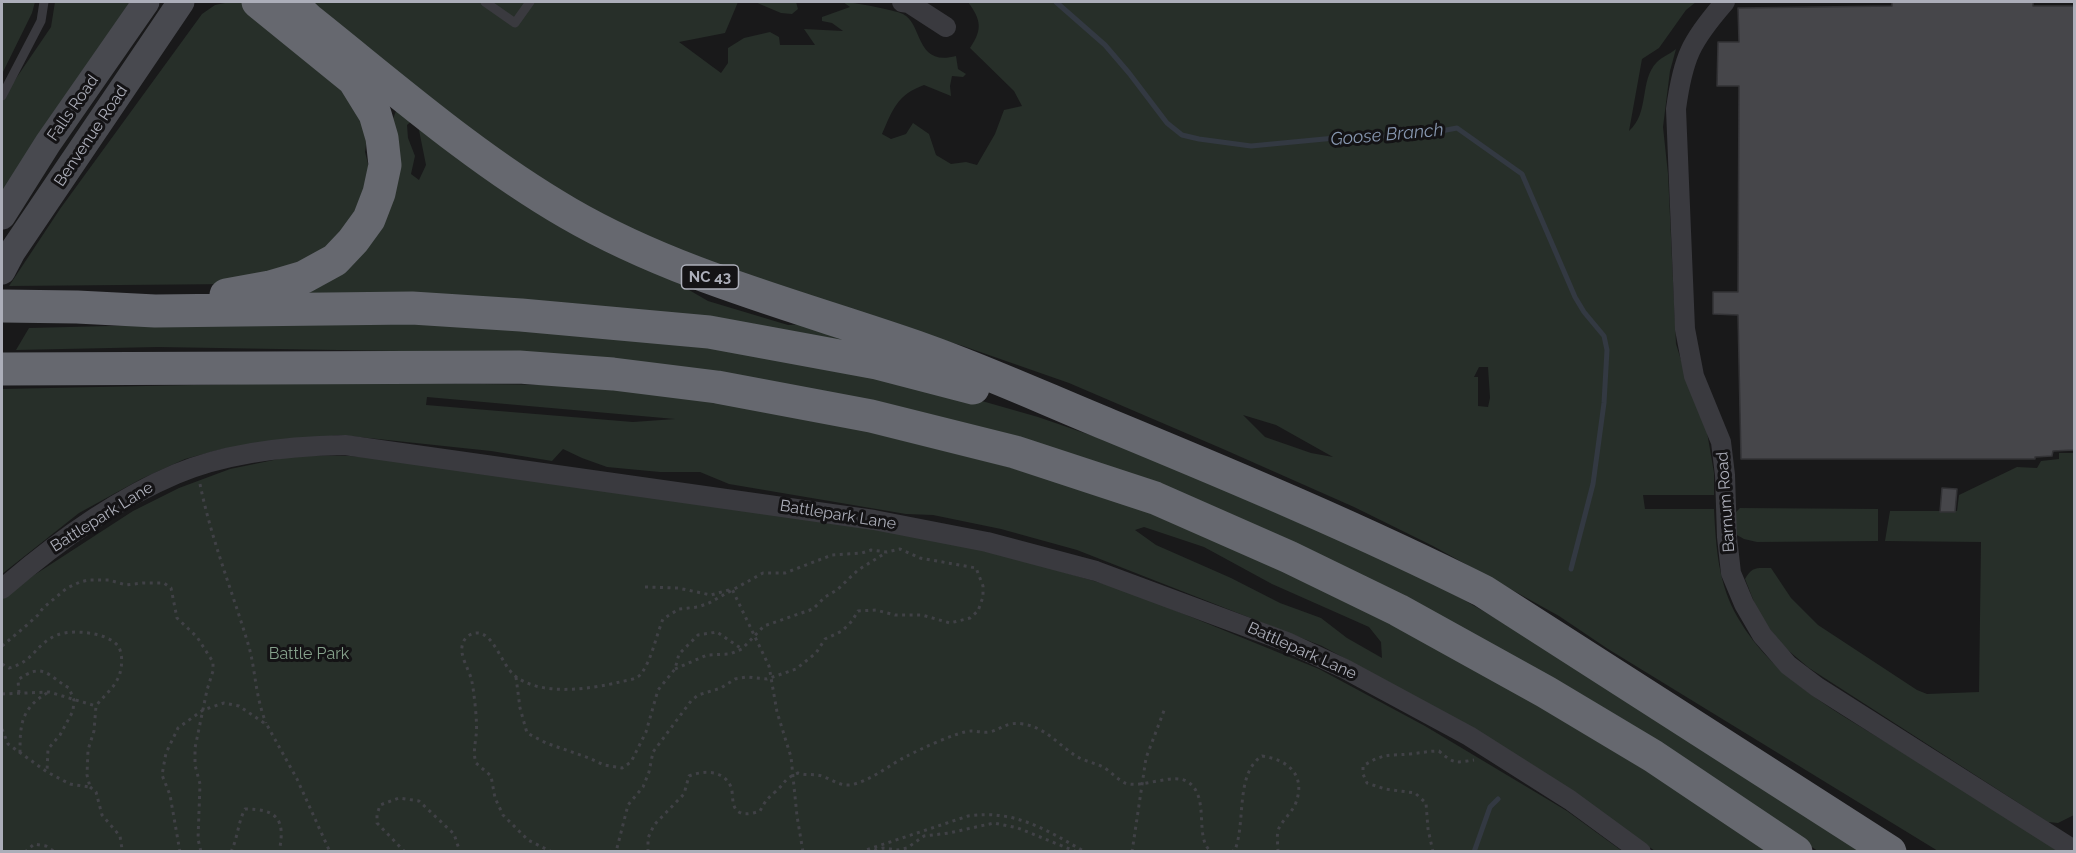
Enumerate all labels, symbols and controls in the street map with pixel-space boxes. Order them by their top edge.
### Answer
street label: Falls Road [43,71,103,145]
street label: Benvenue Road [50,82,132,190]
water label: Goose Branch [1330,119,1444,151]
road number: NC 43 [682,265,738,289]
street label: Barnum Road [1713,451,1739,553]
street label: Battlepark Lane [47,478,157,556]
street label: Battlepark Lane [779,496,897,534]
street label: Battlepark Lane [1245,618,1359,684]
park label: Battle Park [269,644,349,664]

